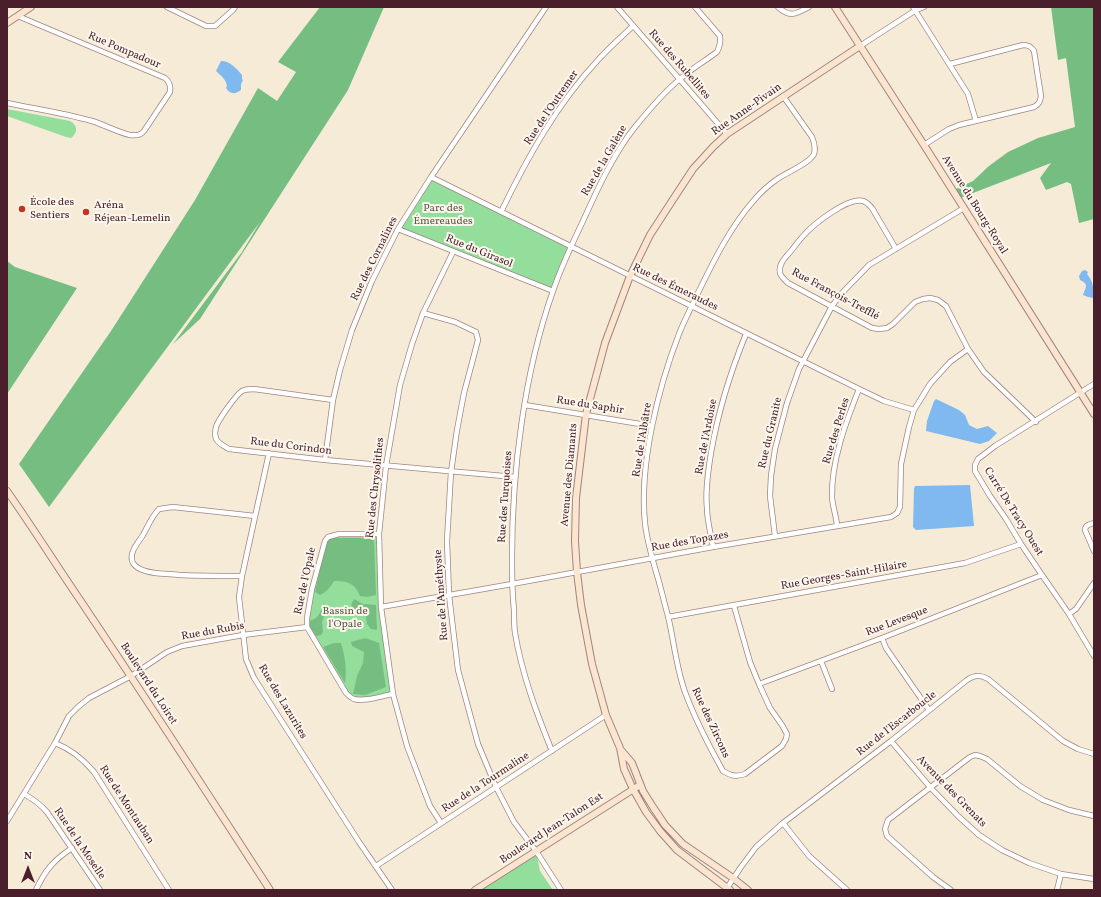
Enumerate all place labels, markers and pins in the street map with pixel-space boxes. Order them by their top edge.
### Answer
place label: École des Sentiers [30,196,74,222]
place label: Aréna Réjean‑Lemelin [94,199,171,225]
marker: École des Sentiers [17,204,27,214]
marker: Aréna Réjean‑Lemelin [81,207,91,217]

